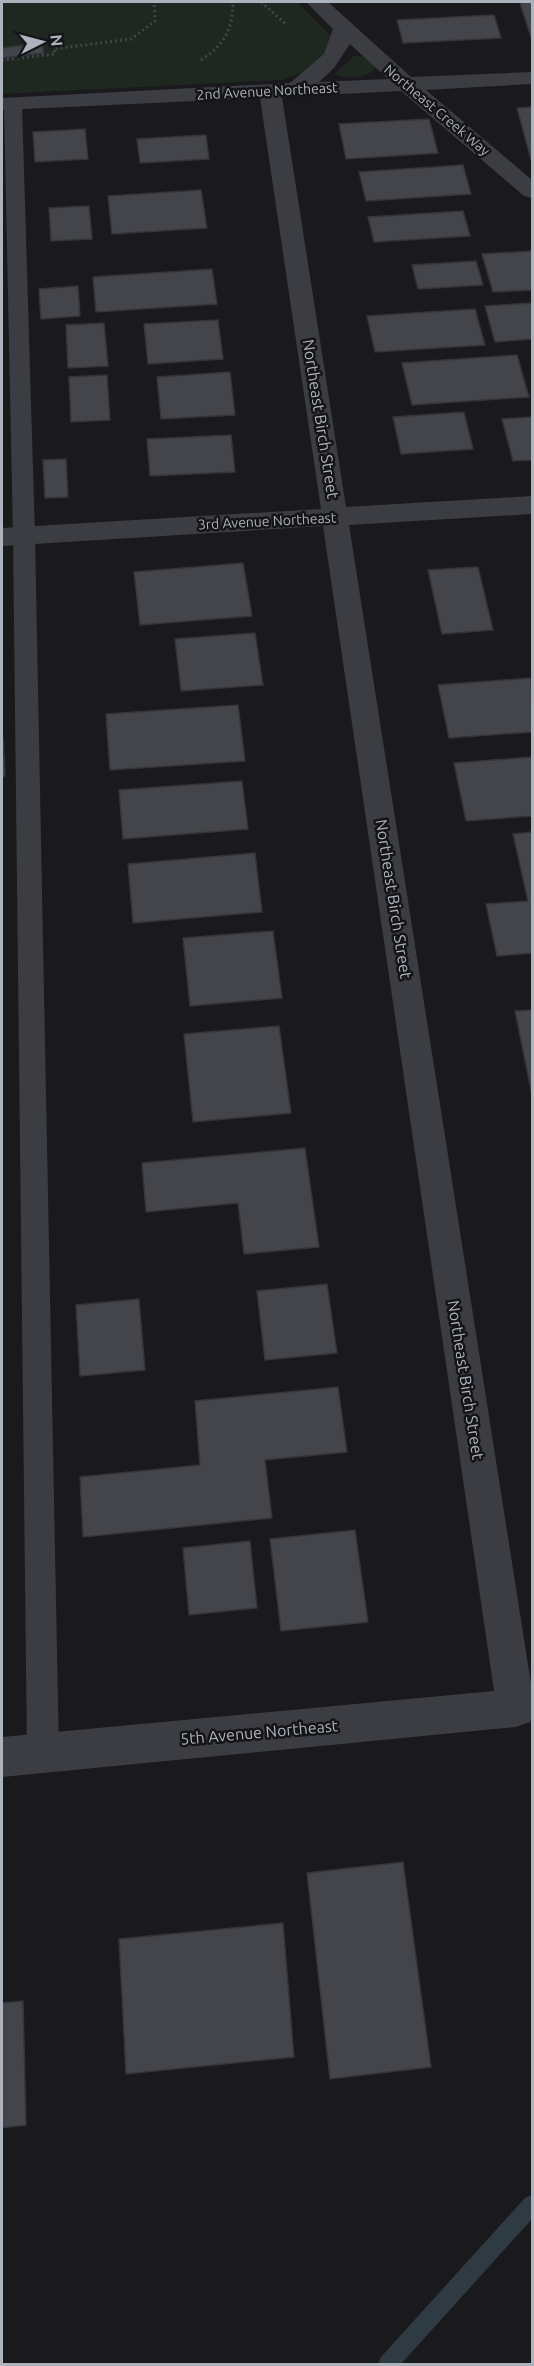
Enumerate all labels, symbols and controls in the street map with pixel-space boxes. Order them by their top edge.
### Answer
north arrow [12,12,72,72]
text: N [47,34,66,47]
street label: Northeast Creek Way [381,61,493,159]
street label: 2nd Avenue Northeast [196,79,338,103]
street label: Northeast Birch Street [299,338,343,501]
street label: 3rd Avenue Northeast [197,509,337,533]
street label: Northeast Birch Street [372,818,416,981]
street label: Northeast Birch Street [444,1299,488,1462]
street label: 5th Avenue Northeast [179,1716,339,1748]

